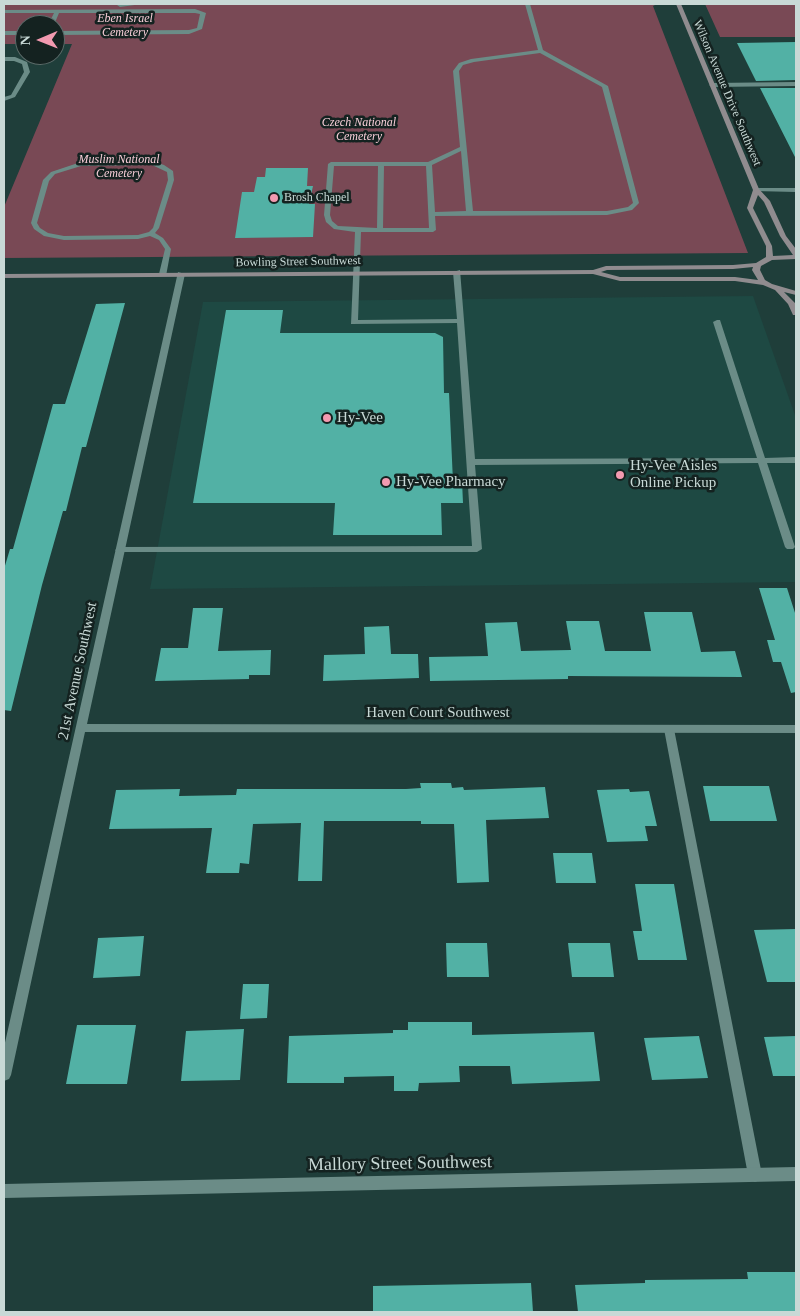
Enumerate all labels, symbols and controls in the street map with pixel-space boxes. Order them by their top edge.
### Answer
park label: Eben Israel Cemetery [97,12,153,40]
north arrow [15,15,65,65]
street label: Wilson Avenue Drive Southwest [690,18,764,168]
text: N [18,35,33,45]
park label: Czech National Cemetery [322,116,396,144]
park label: Muslim National Cemetery [78,153,160,181]
place label: Brosh Chapel [284,191,350,205]
marker: Brosh Chapel [268,192,280,204]
street label: Bowling Street Southwest [235,254,361,270]
place label: Hy-Vee [337,409,383,427]
marker: Hy-Vee [321,412,333,424]
place label: Hy-Vee Aisles Online Pickup [630,457,717,492]
marker: Hy-Vee Aisles Online Pickup [614,469,626,481]
place label: Hy-Vee Pharmacy [396,473,506,491]
marker: Hy-Vee Pharmacy [380,476,392,488]
street label: 21st Avenue Southwest [55,600,101,742]
street label: Haven Court Southwest [366,704,510,722]
street label: Mallory Street Southwest [308,1152,492,1176]

